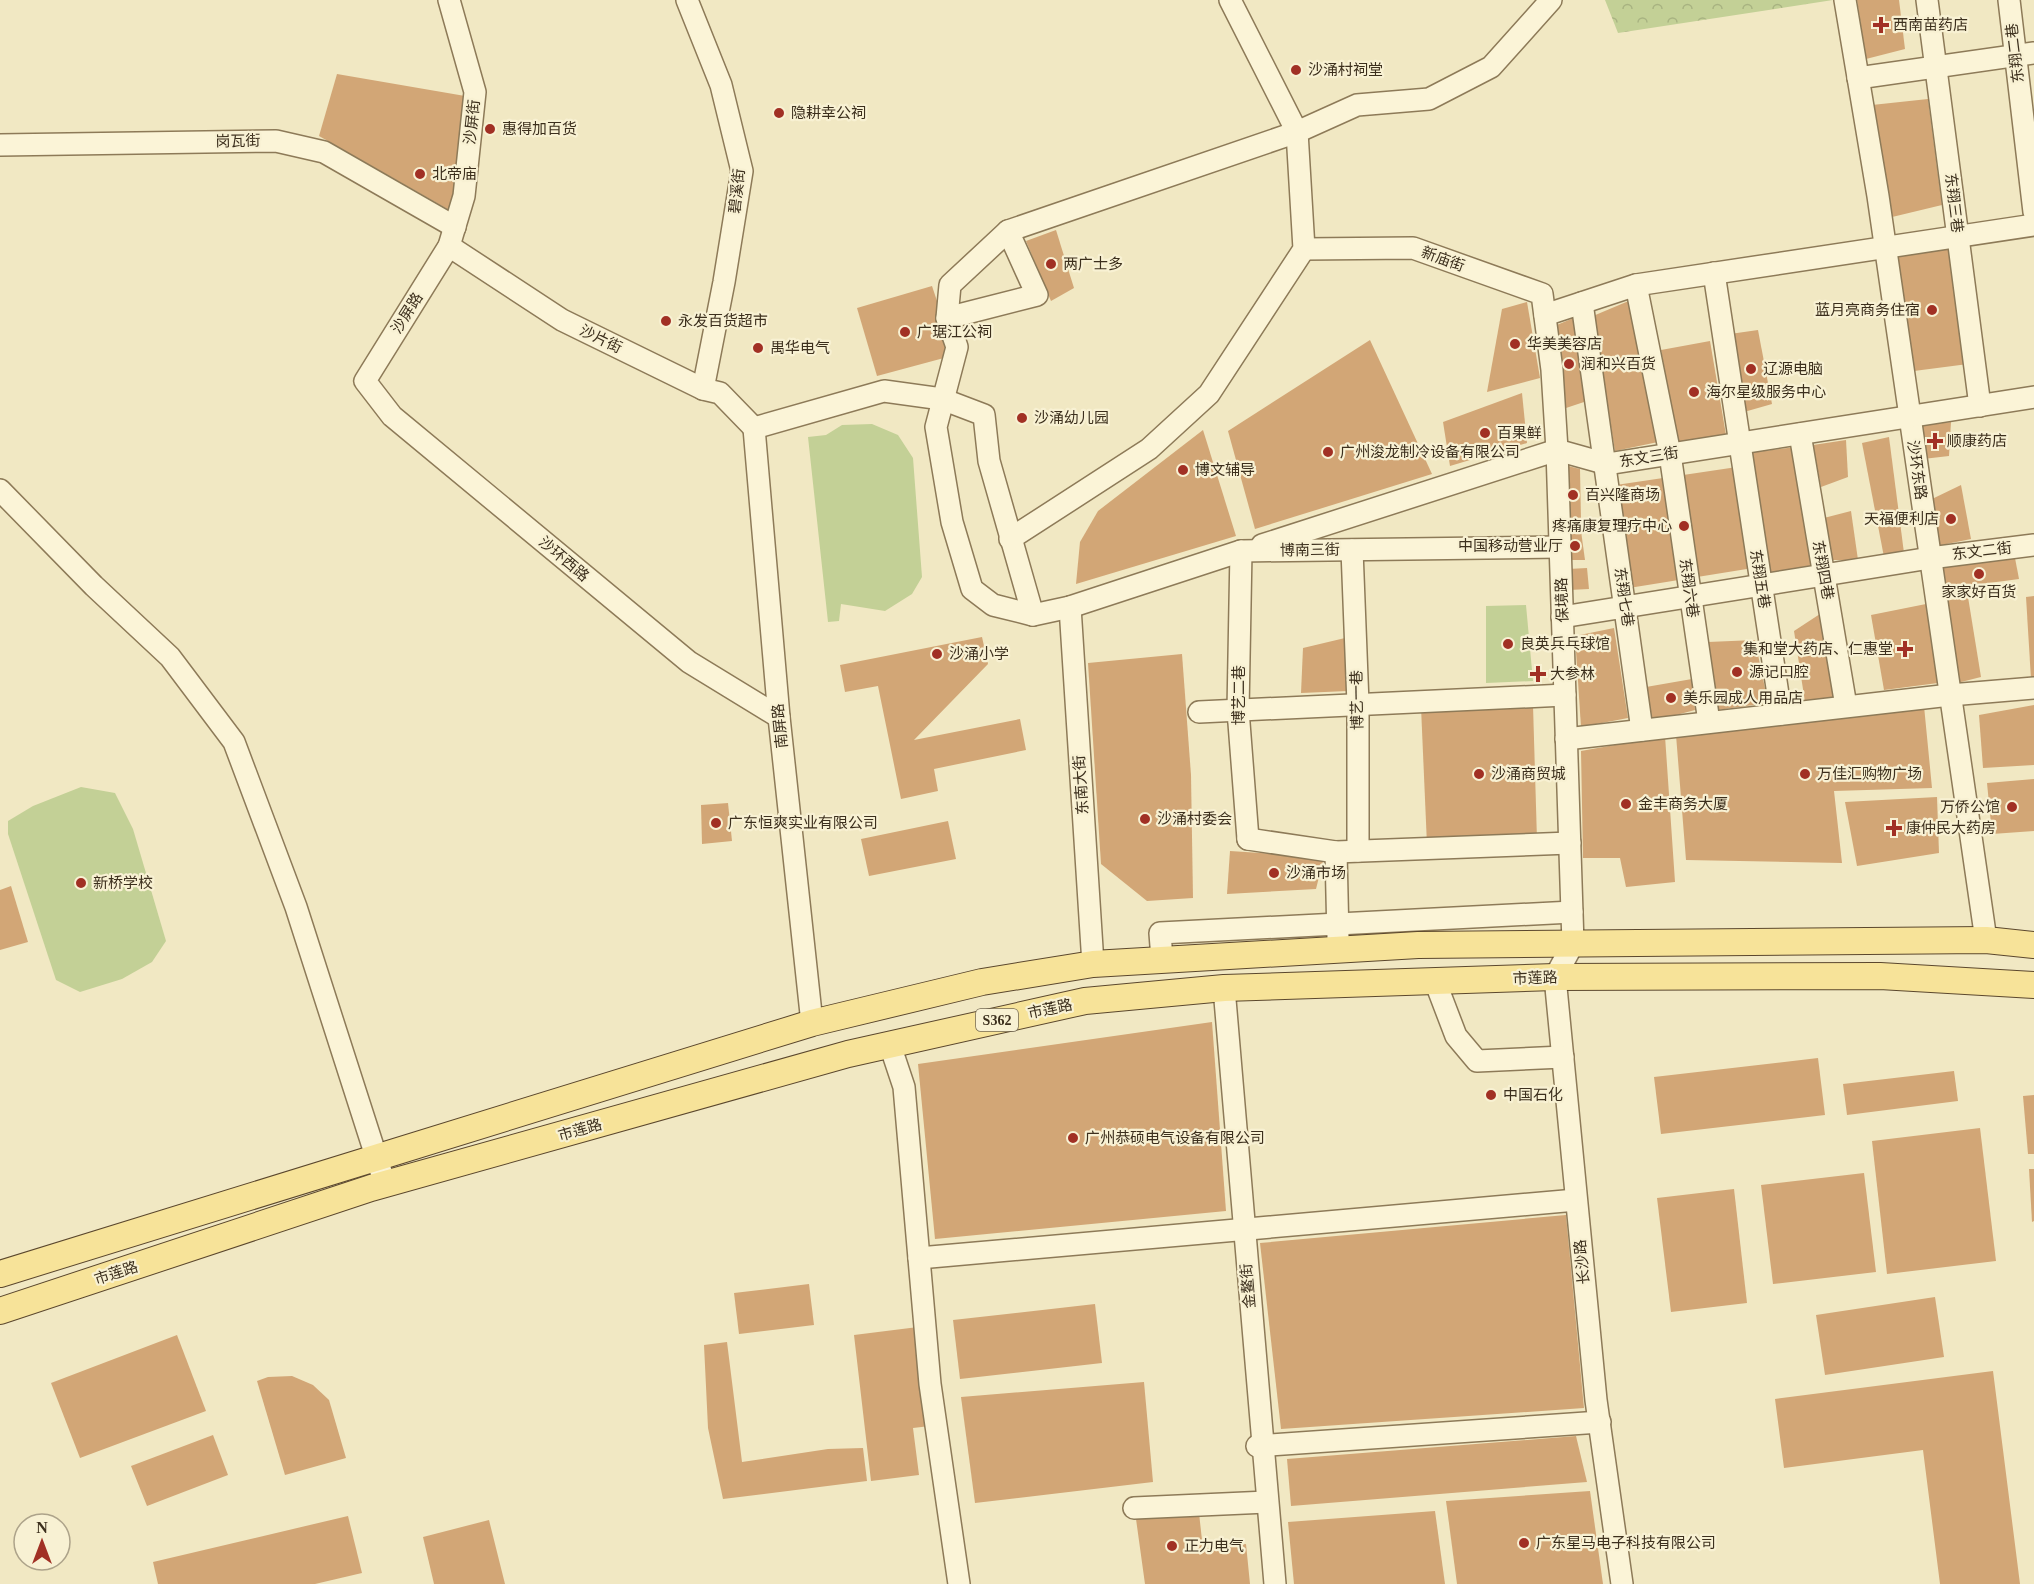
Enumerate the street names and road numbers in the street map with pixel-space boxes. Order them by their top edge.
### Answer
street label: 东翔二巷 [2003,22,2027,84]
street label: 沙屏街 [462,99,482,145]
street label: 岗瓦街 [215,133,261,149]
street label: 碧溪街 [727,168,747,214]
street label: 东翔三巷 [1942,172,1966,234]
street label: 新庙街 [1419,244,1467,274]
street label: 沙屏路 [388,290,426,336]
street label: 沙片街 [577,322,625,356]
street label: 沙环东路 [1905,439,1929,501]
street label: 东文三街 [1618,444,1680,470]
street label: 沙环西路 [536,534,592,584]
street label: 东翔四巷 [1810,539,1836,601]
street label: 东文二街 [1951,539,2013,563]
street label: 博南三街 [1280,540,1340,559]
street label: 东翔五巷 [1747,548,1773,610]
street label: 东翔六巷 [1677,557,1701,619]
street label: 东翔七巷 [1612,566,1636,628]
street label: 保境路 [1552,577,1571,623]
street label: 博艺二巷 [1230,665,1247,725]
street label: 博艺一巷 [1347,670,1366,730]
street label: 南屏路 [770,703,790,749]
street label: 东南大街 [1071,755,1091,815]
street label: 市莲路 [1512,969,1558,987]
street label: 市莲路 [1026,996,1074,1022]
road number: S362 [976,1009,1018,1031]
street label: 市莲路 [556,1116,604,1144]
street label: 长沙路 [1572,1239,1592,1285]
street label: 市莲路 [92,1258,140,1288]
street label: 金鳌街 [1238,1263,1258,1309]

